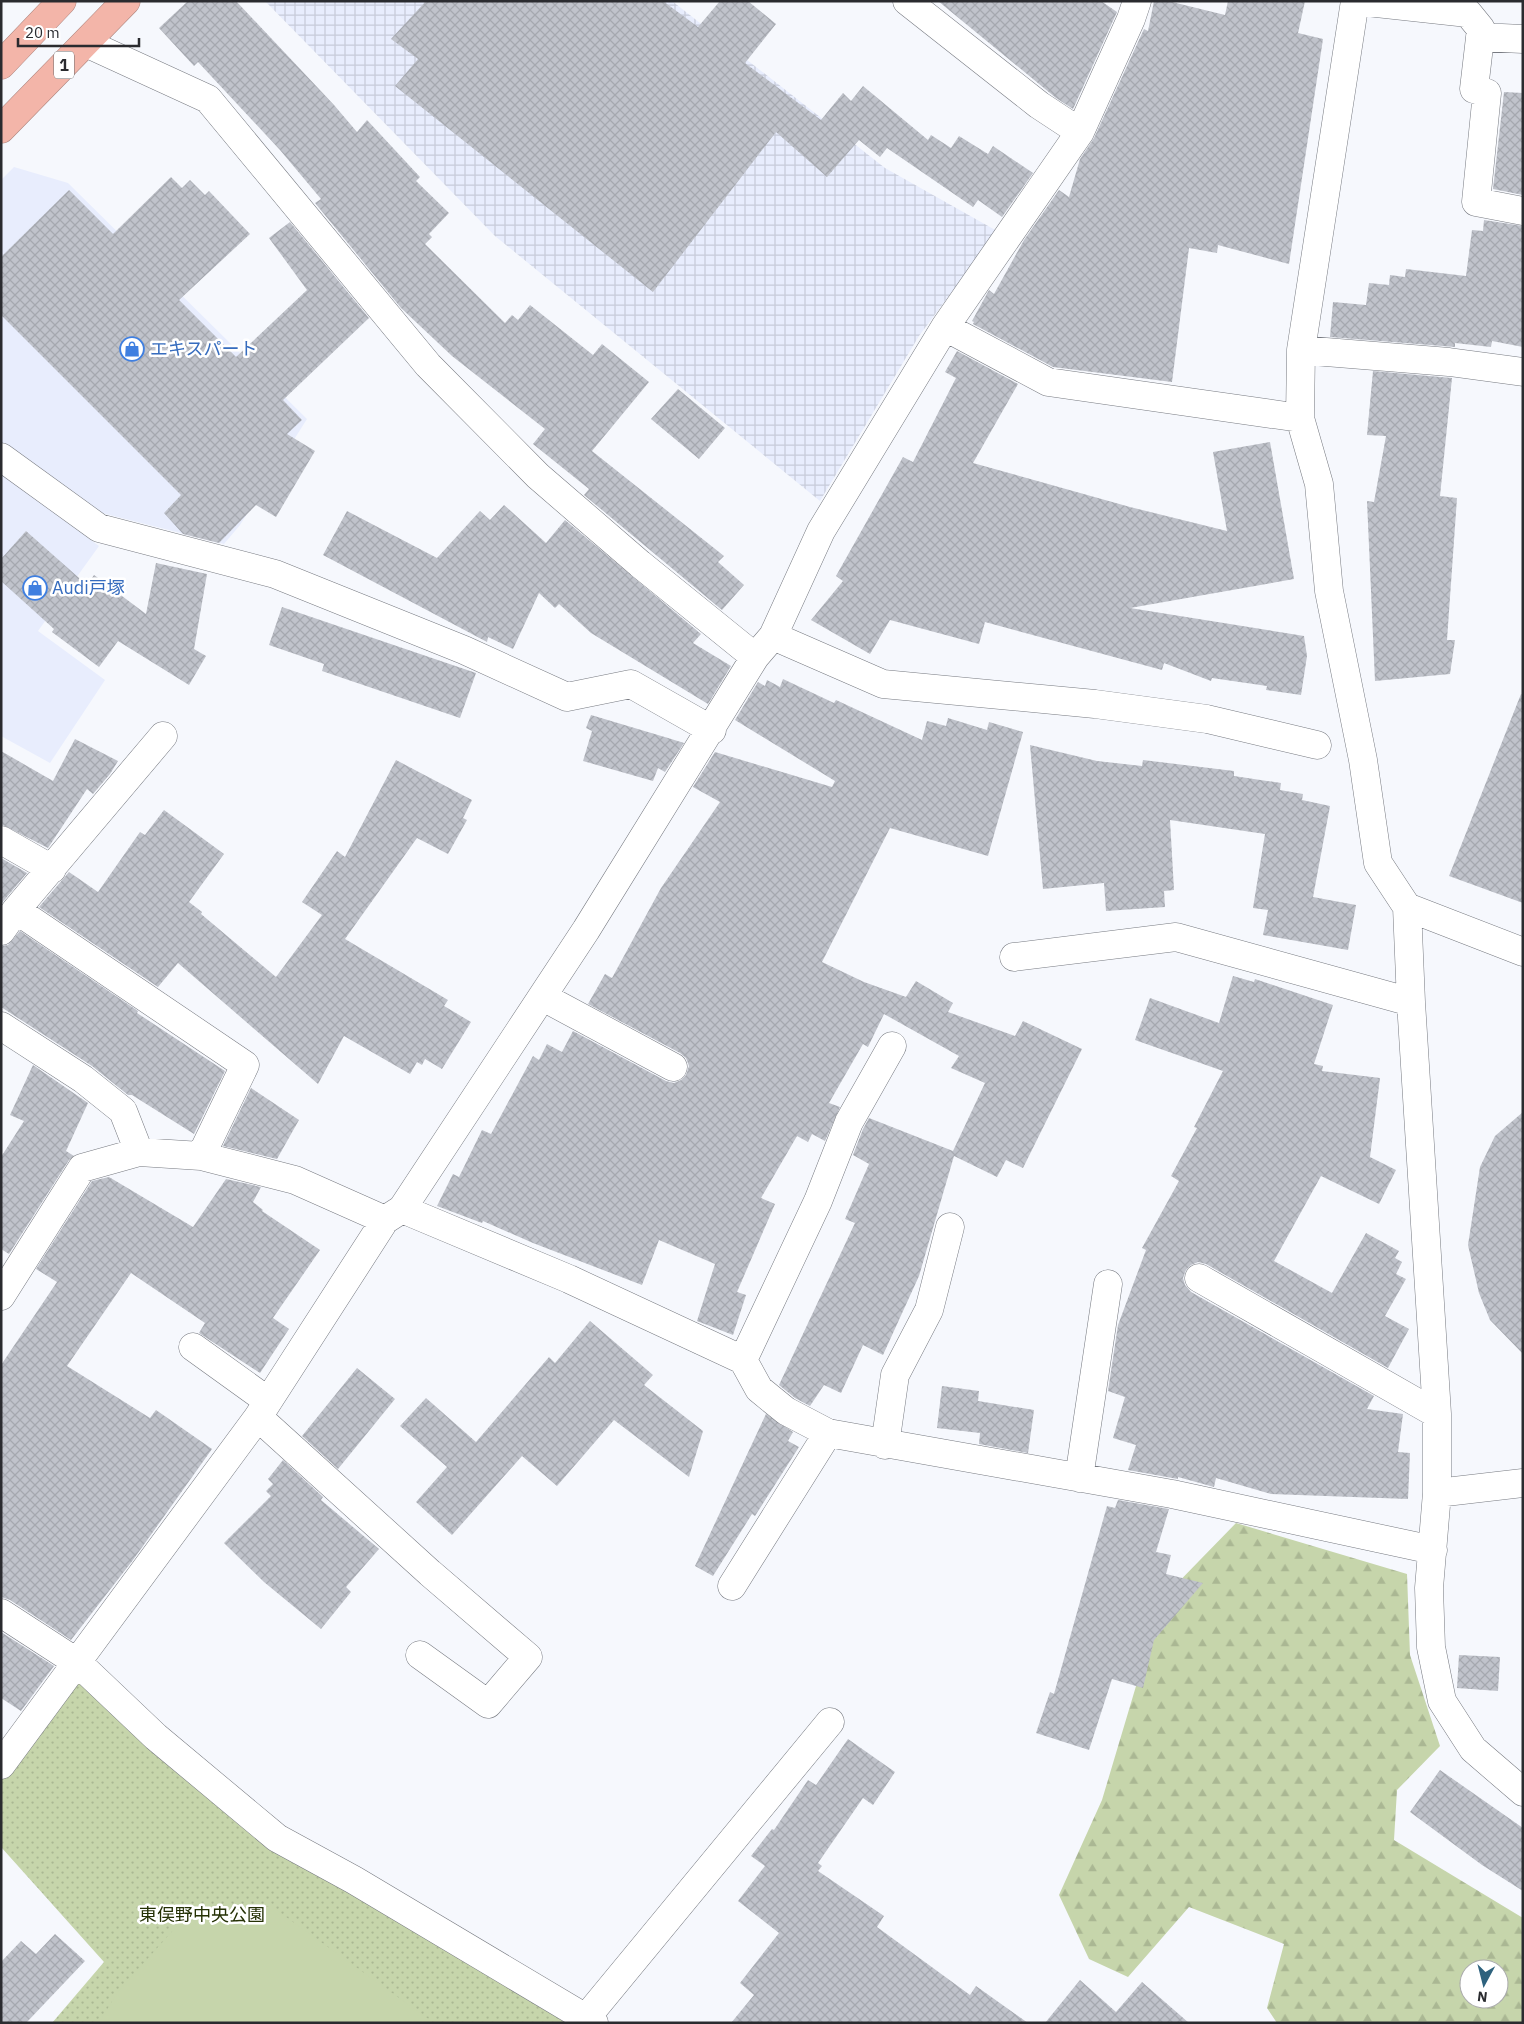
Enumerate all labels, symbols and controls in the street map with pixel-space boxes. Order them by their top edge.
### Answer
scale bar [18,15,139,47]
text: 20 m [25,23,60,42]
road number: 1 [54,52,74,78]
shop icon: エキスパート [119,336,145,362]
place label: エキスパート [150,337,257,360]
shop icon: Audi戸塚 [22,575,48,601]
place label: Audi戸塚 [52,576,125,599]
park label: 東俣野中央公園 [139,1903,265,1926]
north arrow [1459,1959,1509,2009]
text: N [1476,1987,1489,2006]

